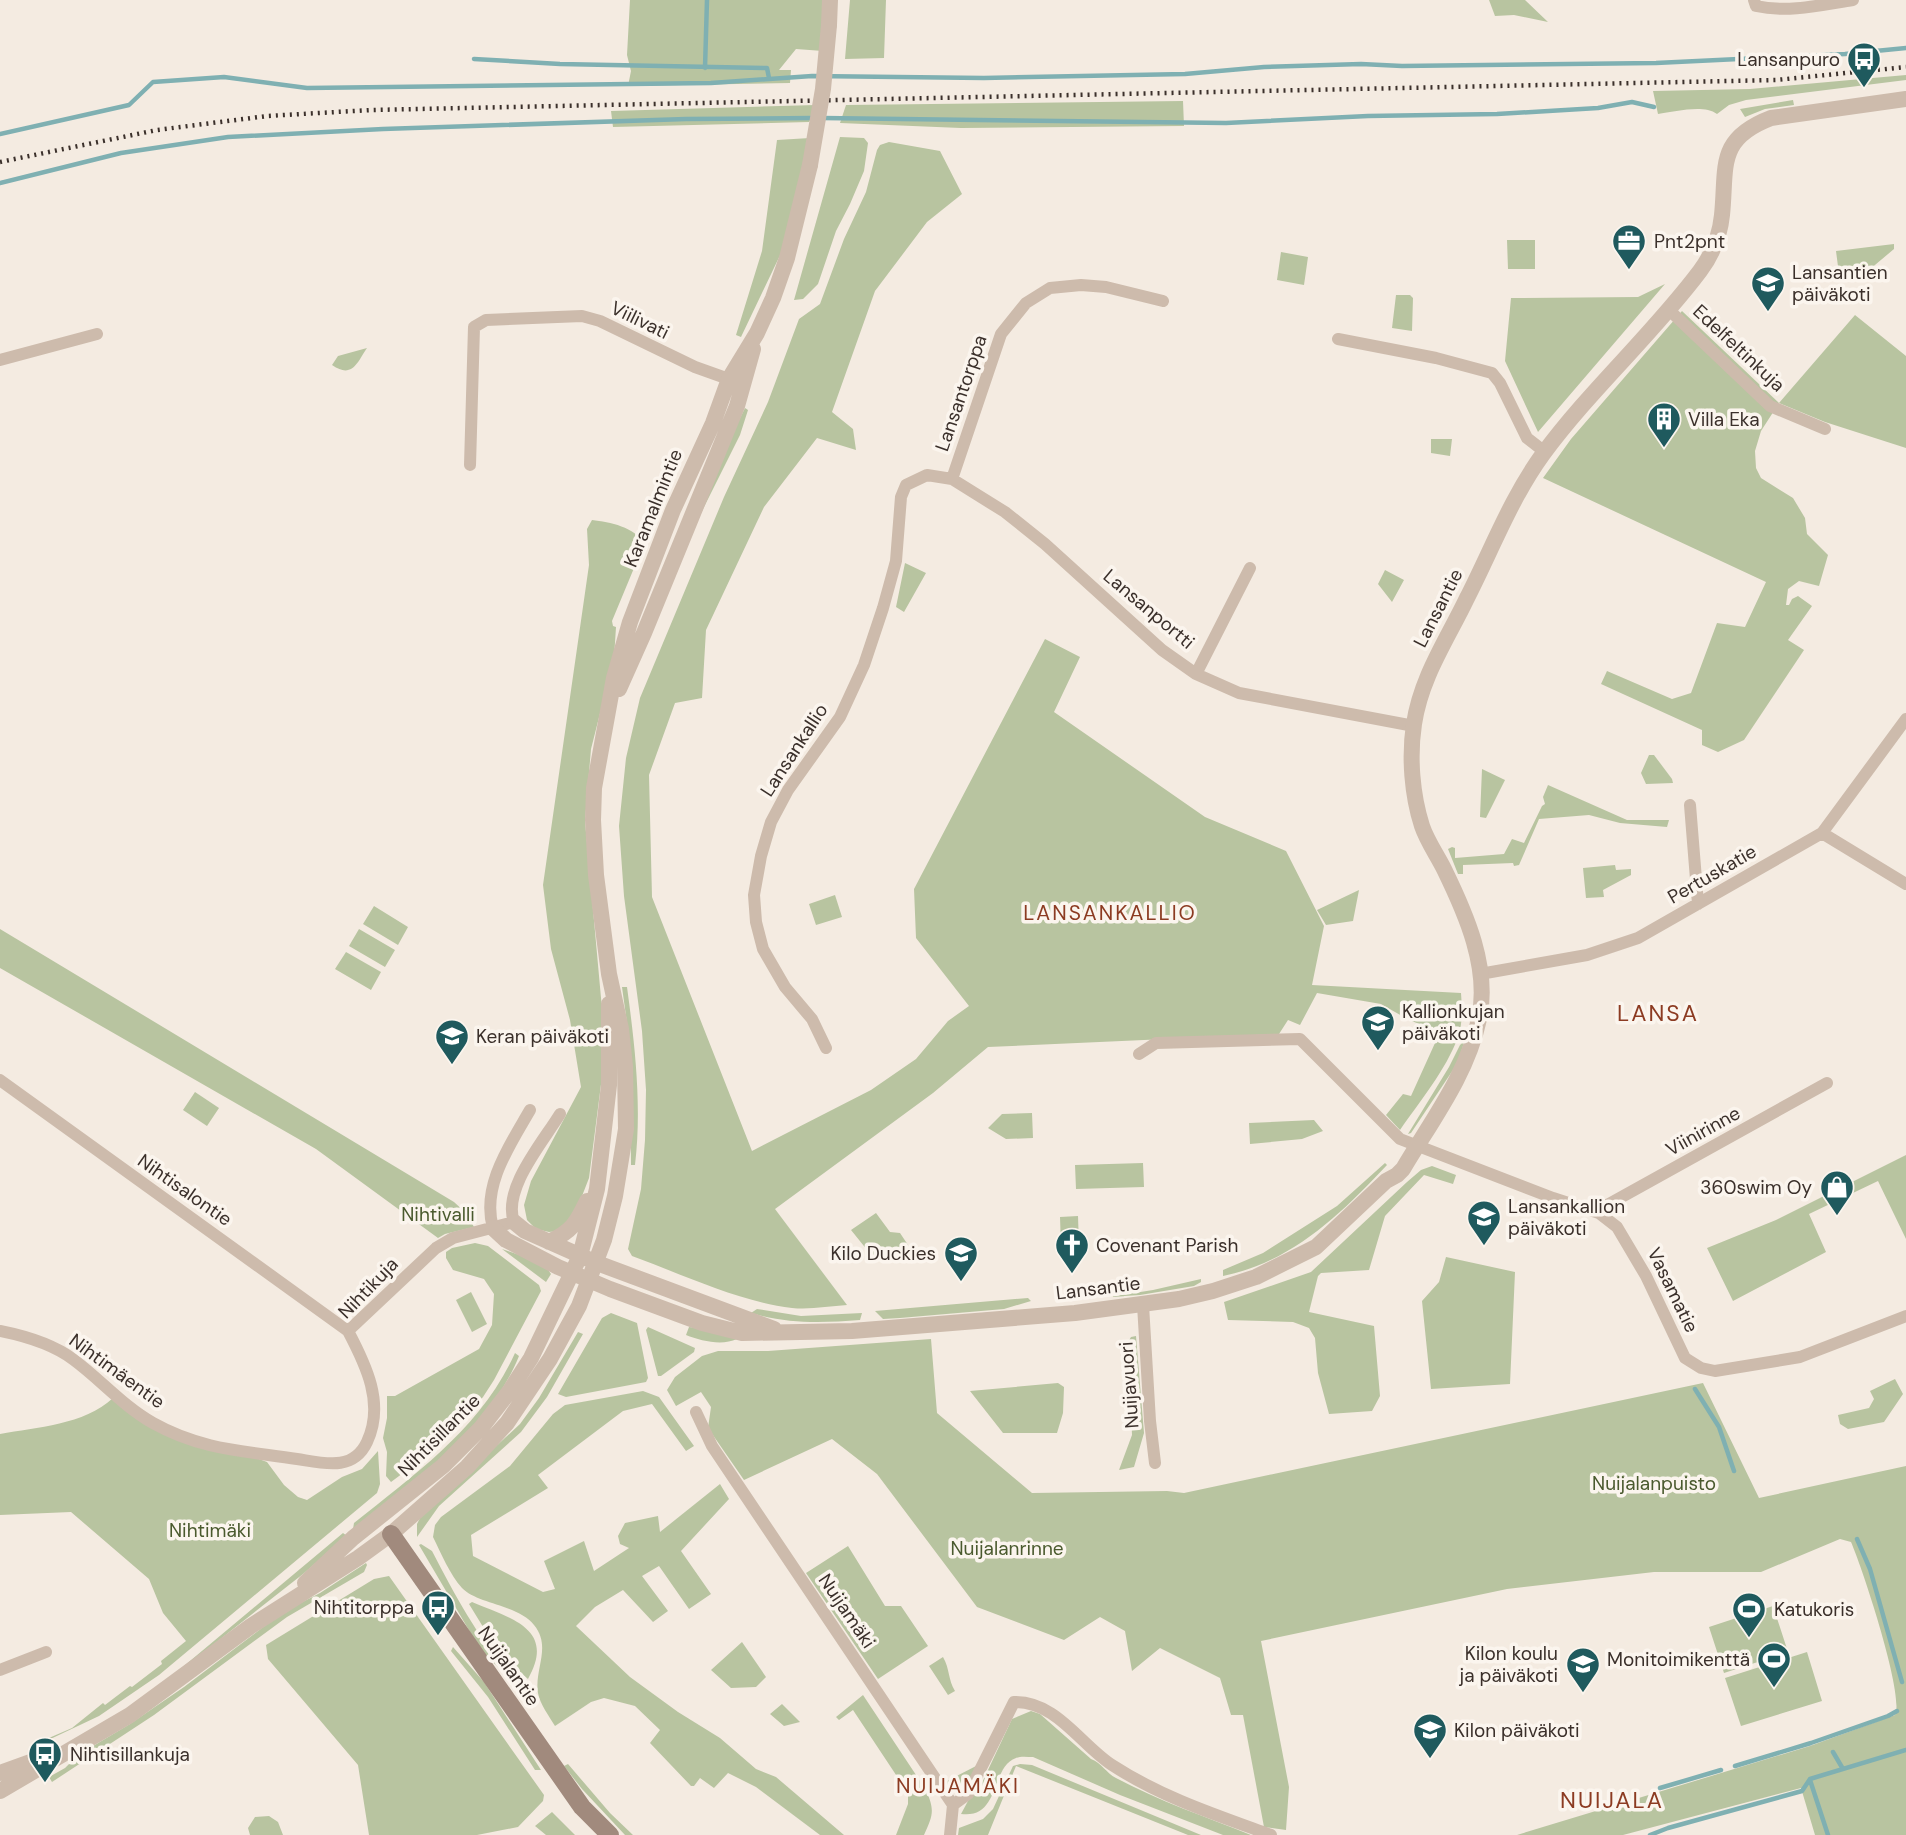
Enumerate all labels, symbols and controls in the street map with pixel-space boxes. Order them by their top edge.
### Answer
bus stop icon: Lansanpuro [1845,40,1883,89]
place label: Lansanpuro [1737,47,1840,72]
office icon: Pnt2pnt [1610,222,1648,271]
place label: Pnt2pnt [1654,229,1725,254]
place label: Lansantien päiväkoti [1792,260,1888,307]
school or university icon: Lansantien päiväkoti [1749,264,1787,313]
street label: Viilivati [607,295,673,345]
street label: Edelfeltinkuja [1688,299,1790,397]
street label: Lansantorppa [929,331,993,455]
building icon: Villa Eka [1645,400,1683,449]
place label: Villa Eka [1688,407,1760,432]
street label: Karamalmintie [618,445,688,571]
street label: Lansanportti [1098,564,1200,654]
street label: Lansantie [1408,565,1468,651]
street label: Lansankallio [755,699,833,801]
street label: Pertuskatie [1663,839,1761,909]
district label: LANSANKALLIO [1023,899,1197,927]
district label: LANSA [1617,998,1699,1028]
place label: Kallionkujan päiväkoti [1402,999,1505,1046]
school or university icon: Kallionkujan päiväkoti [1359,1003,1397,1052]
school or university icon: Keran päiväkoti [433,1017,471,1066]
place label: Keran päiväkoti [476,1024,609,1049]
street label: Viinirinne [1661,1100,1745,1162]
street label: Nihtisalontie [133,1148,237,1232]
shop icon: 360swim Oy [1818,1168,1856,1217]
place label: 360swim Oy [1700,1175,1812,1200]
place label: Lansankallion päiväkoti [1508,1194,1625,1241]
school or university icon: Lansankallion päiväkoti [1465,1198,1503,1247]
park label: Nihtivalli [401,1202,475,1227]
church icon: Covenant Parish [1053,1226,1091,1275]
place label: Covenant Parish [1096,1233,1238,1258]
school or university icon: Kilo Duckies [942,1234,980,1283]
place label: Kilo Duckies [830,1241,936,1266]
street label: Vasamatie [1642,1243,1704,1337]
street label: Nihtikuja [333,1252,403,1324]
street label: Lansantie [1054,1270,1142,1306]
street label: Nihtimäentie [64,1328,170,1414]
street label: Nuijavuori [1113,1341,1145,1429]
street label: Nihtisillantie [392,1388,486,1482]
park label: Nuijalanpuisto [1592,1471,1716,1496]
park label: Nihtimäki [169,1518,251,1543]
park label: Nuijalanrinne [950,1536,1064,1561]
street label: Nuijamäki [813,1569,881,1653]
bus stop icon: Nihtitorppa [419,1588,457,1637]
sports icon: Katukoris [1730,1590,1768,1639]
place label: Nihtitorppa [314,1595,414,1620]
place label: Katukoris [1774,1597,1854,1622]
street label: Nuijalantie [472,1621,546,1711]
sports icon: Monitoimikenttä [1755,1640,1793,1689]
place label: Kilon koulu ja päiväkoti [1459,1641,1558,1688]
school or university icon: Kilon koulu ja päiväkoti [1564,1645,1602,1694]
place label: Monitoimikenttä [1607,1647,1750,1672]
school or university icon: Kilon päiväkoti [1411,1711,1449,1760]
place label: Kilon päiväkoti [1454,1718,1580,1743]
bus stop icon: Nihtisillankuja [26,1735,64,1784]
place label: Nihtisillankuja [70,1742,190,1767]
district label: NUIJAMÄKI [896,1772,1020,1800]
district label: NUIJALA [1560,1785,1664,1815]

